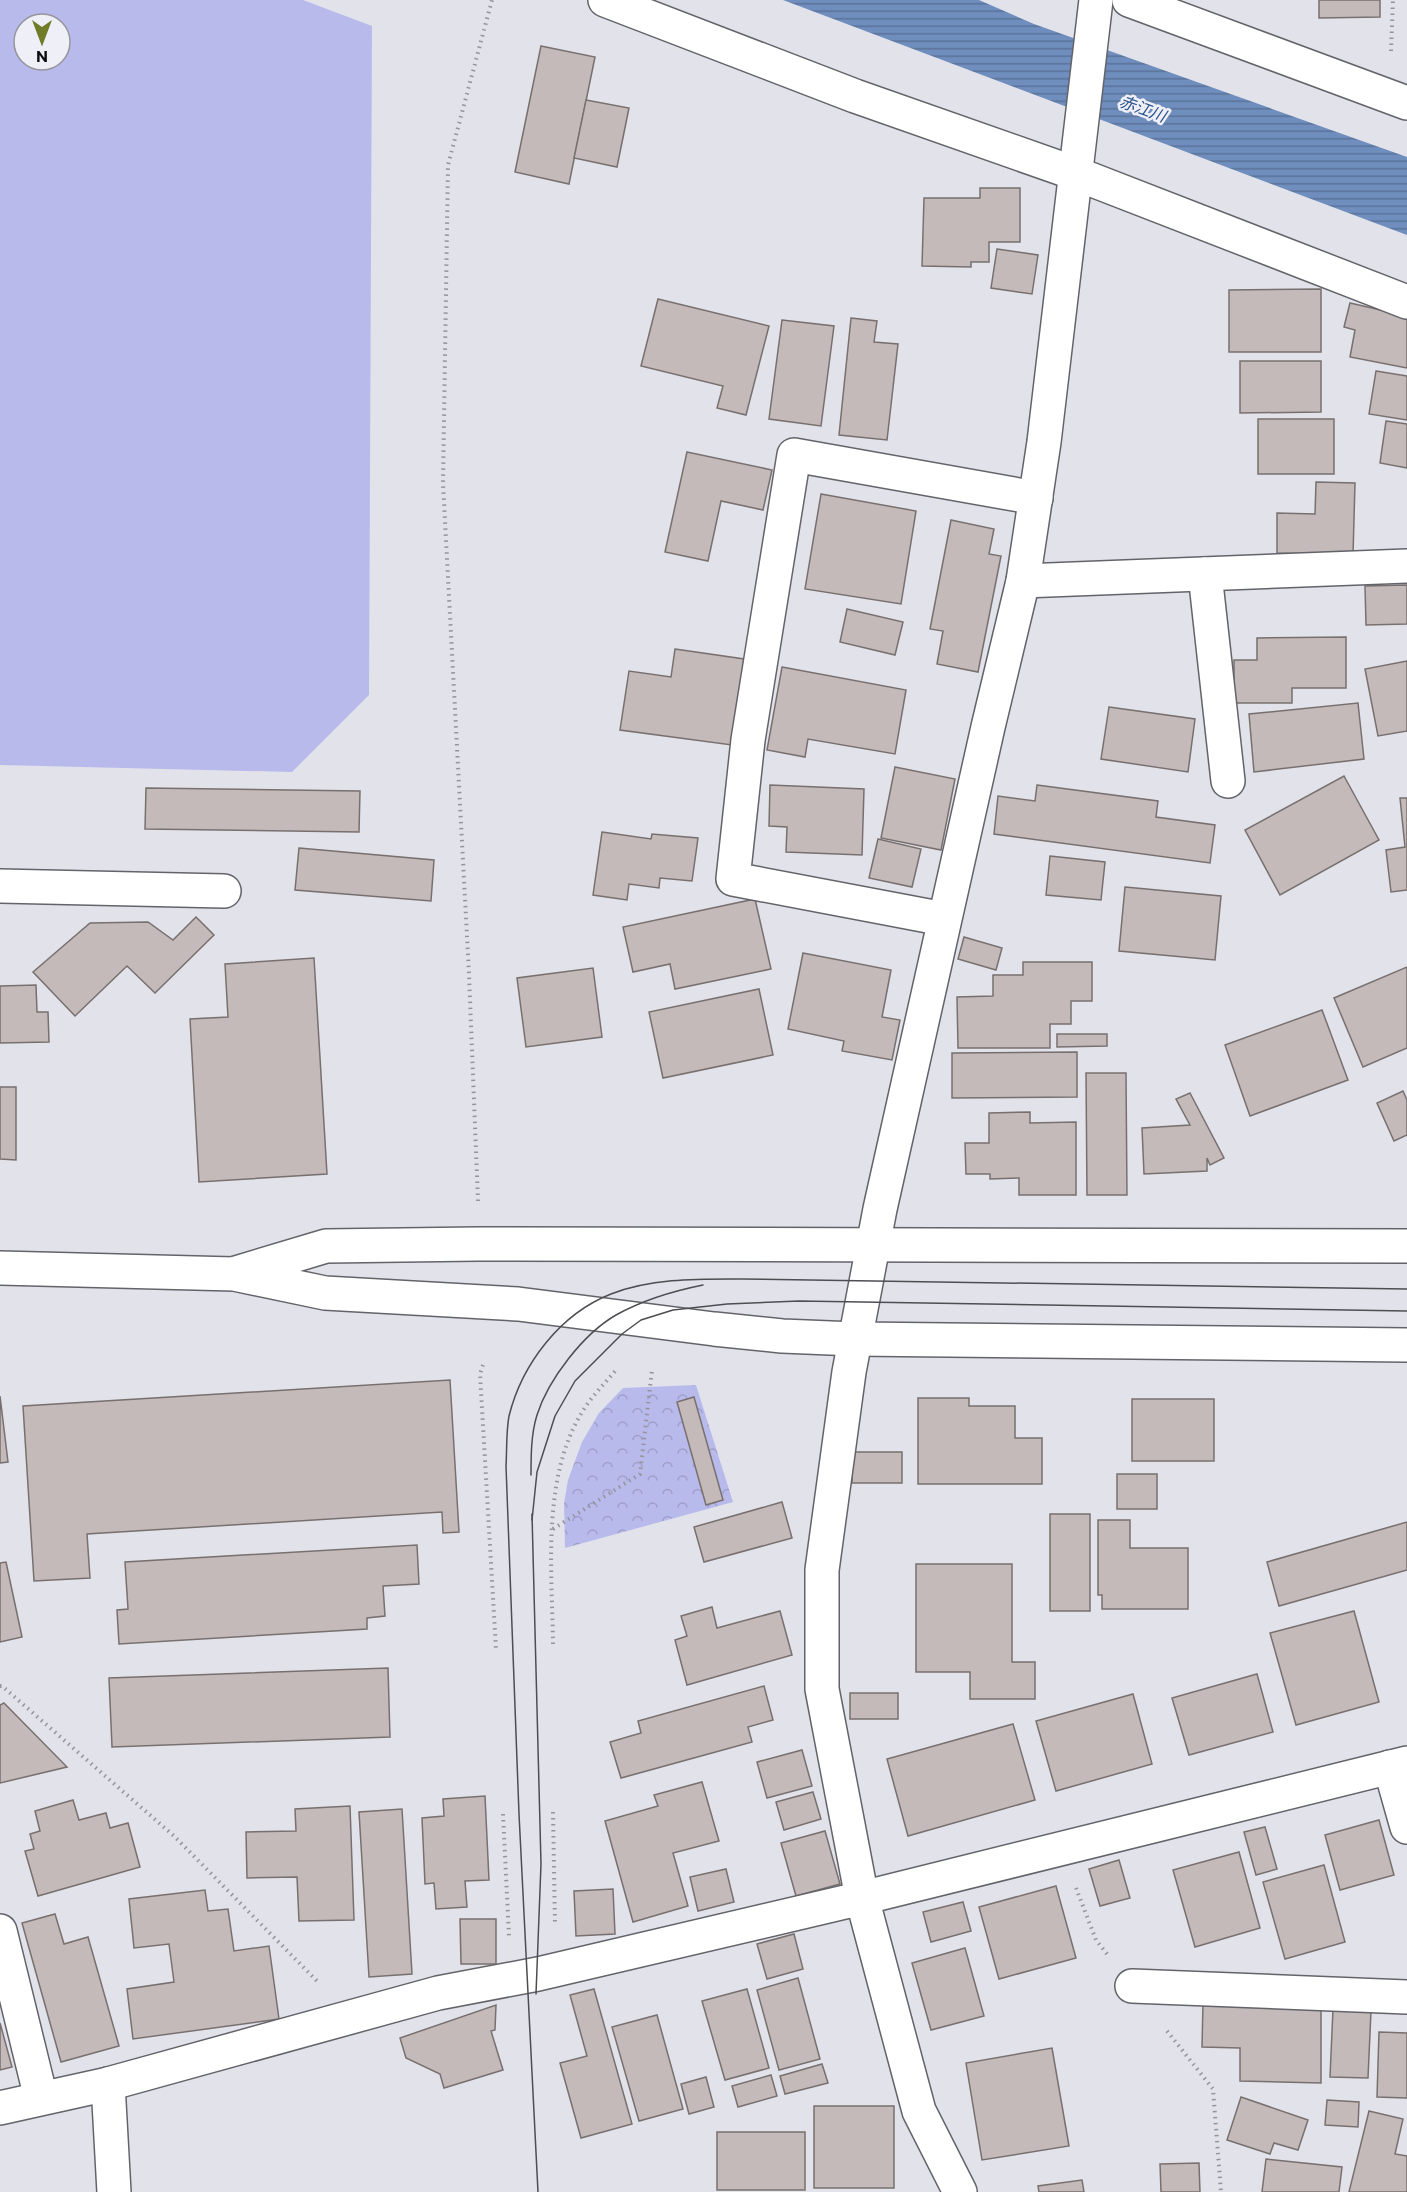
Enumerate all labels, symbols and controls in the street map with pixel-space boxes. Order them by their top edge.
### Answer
north arrow [12,12,72,72]
text: N [36,48,48,67]
water label: 赤江川 [1117,91,1171,126]

